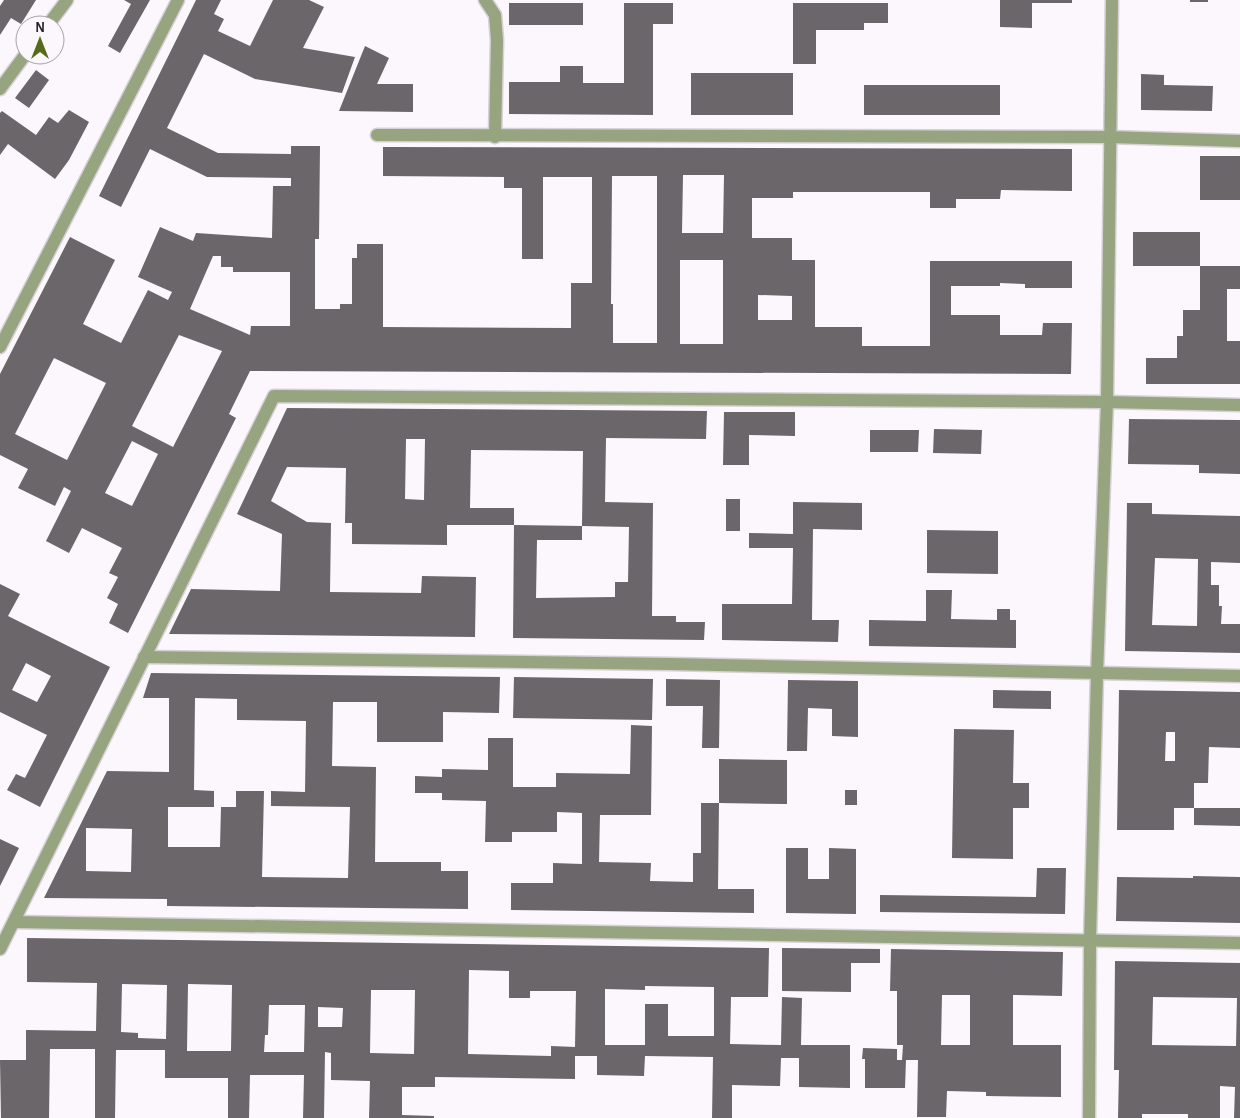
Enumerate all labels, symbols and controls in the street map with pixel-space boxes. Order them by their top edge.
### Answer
north arrow [15,15,65,65]
text: N [35,21,45,35]

